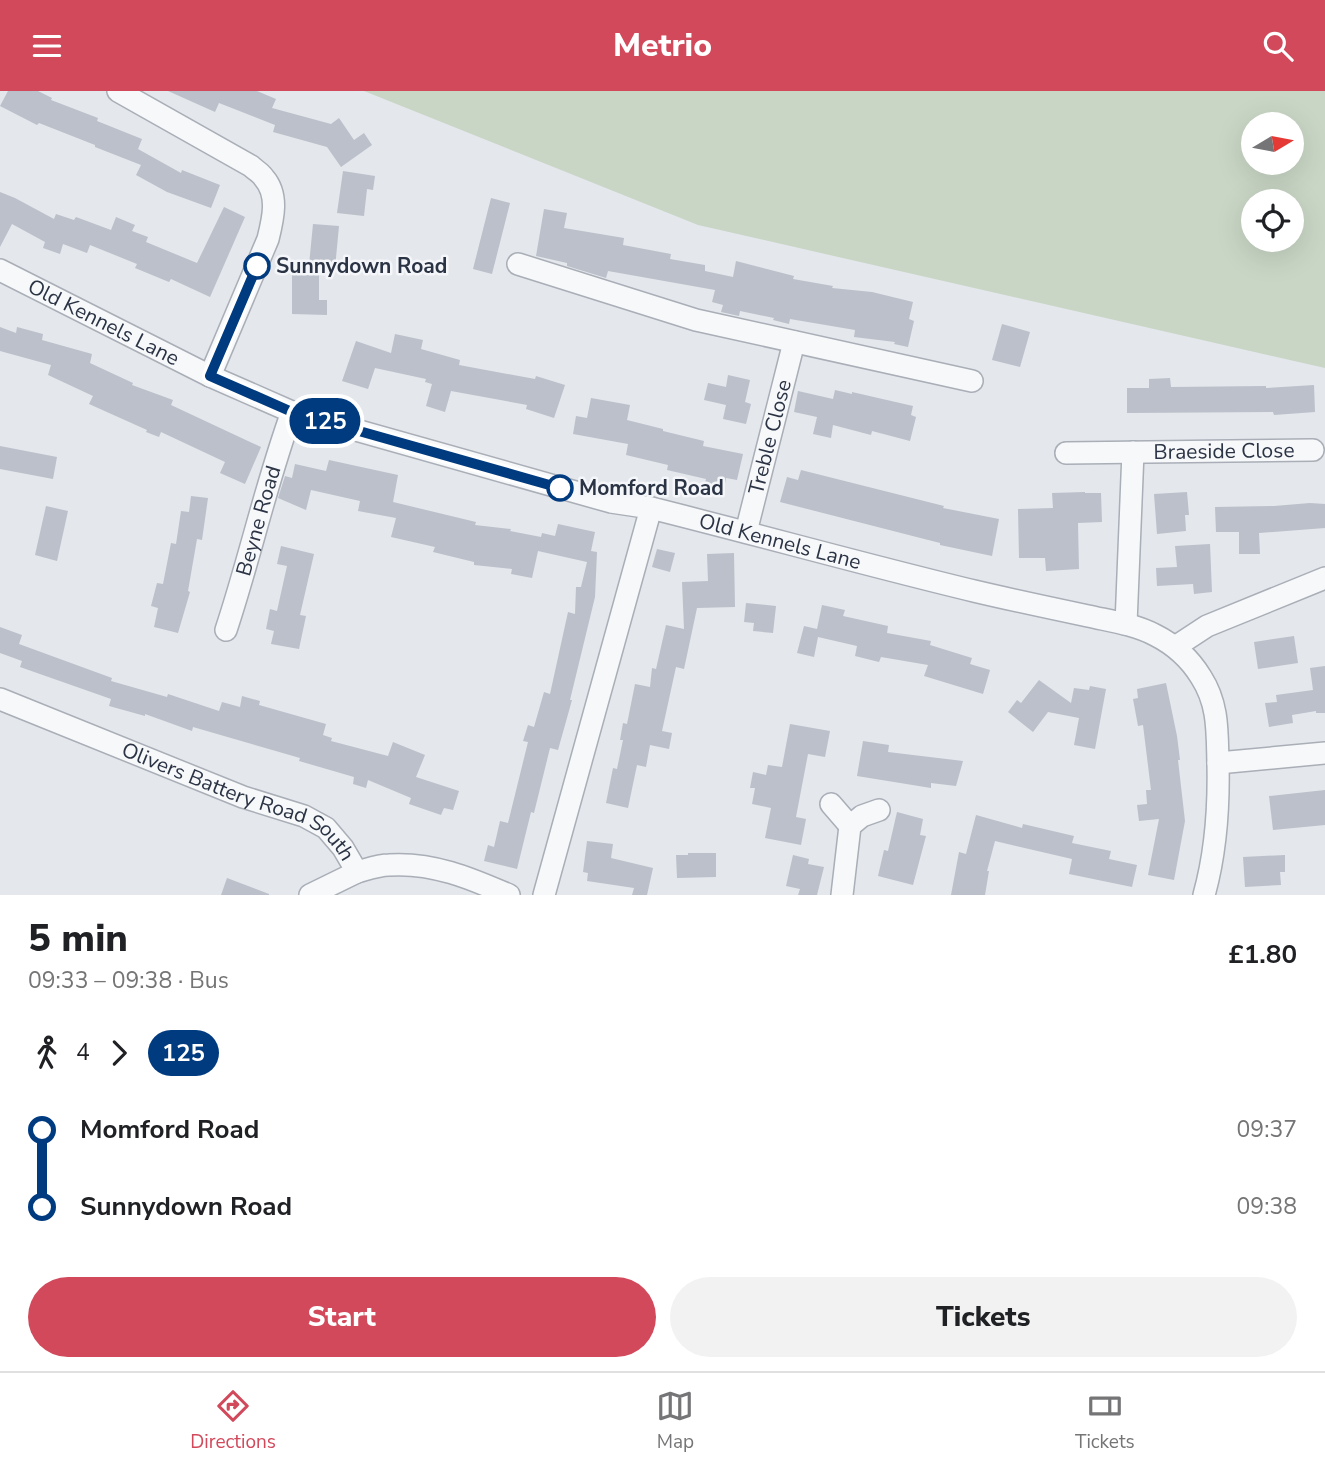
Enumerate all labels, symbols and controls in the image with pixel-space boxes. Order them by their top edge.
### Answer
text: Metrio [613,24,712,67]
icon: menu [28,27,66,65]
icon: search [1259,27,1297,65]
north arrow [1241,112,1304,175]
map controls [1241,112,1304,252]
button: locate [1241,189,1304,252]
place label: Sunnydown Road [276,252,447,280]
marker: Sunnydown Road [244,253,270,279]
street label: Old Kennels Lane [23,272,184,372]
street label: Treble Close [742,376,798,498]
line badge: 125 [285,398,365,444]
text: 125 [303,405,347,437]
street label: Braeside Close [1153,436,1295,466]
street label: Beyne Road [229,462,287,579]
place label: Momford Road [579,474,724,502]
marker: Momford Road [547,475,573,501]
street label: Old Kennels Lane [696,507,864,576]
street label: Olivers Battery Road South [118,736,361,866]
text: 5 min [28,913,128,964]
text: £1.80 [1228,937,1297,972]
text: 09:33 – 09:38 · Bus [28,965,229,996]
icon: walk [28,1034,66,1072]
icon: forward [100,1034,138,1072]
text: 4 [76,1037,90,1068]
text: 125 [162,1037,205,1069]
text: Momford Road [80,1112,259,1147]
text: 09:37 [1237,1114,1297,1145]
text: Sunnydown Road [80,1189,292,1224]
text: 09:38 [1237,1191,1297,1222]
button: Start [28,1277,656,1357]
button: Tickets [670,1277,1297,1357]
tab: Directions [190,1387,276,1455]
tab: Map [656,1387,694,1455]
tab: Tickets [1075,1387,1135,1455]

